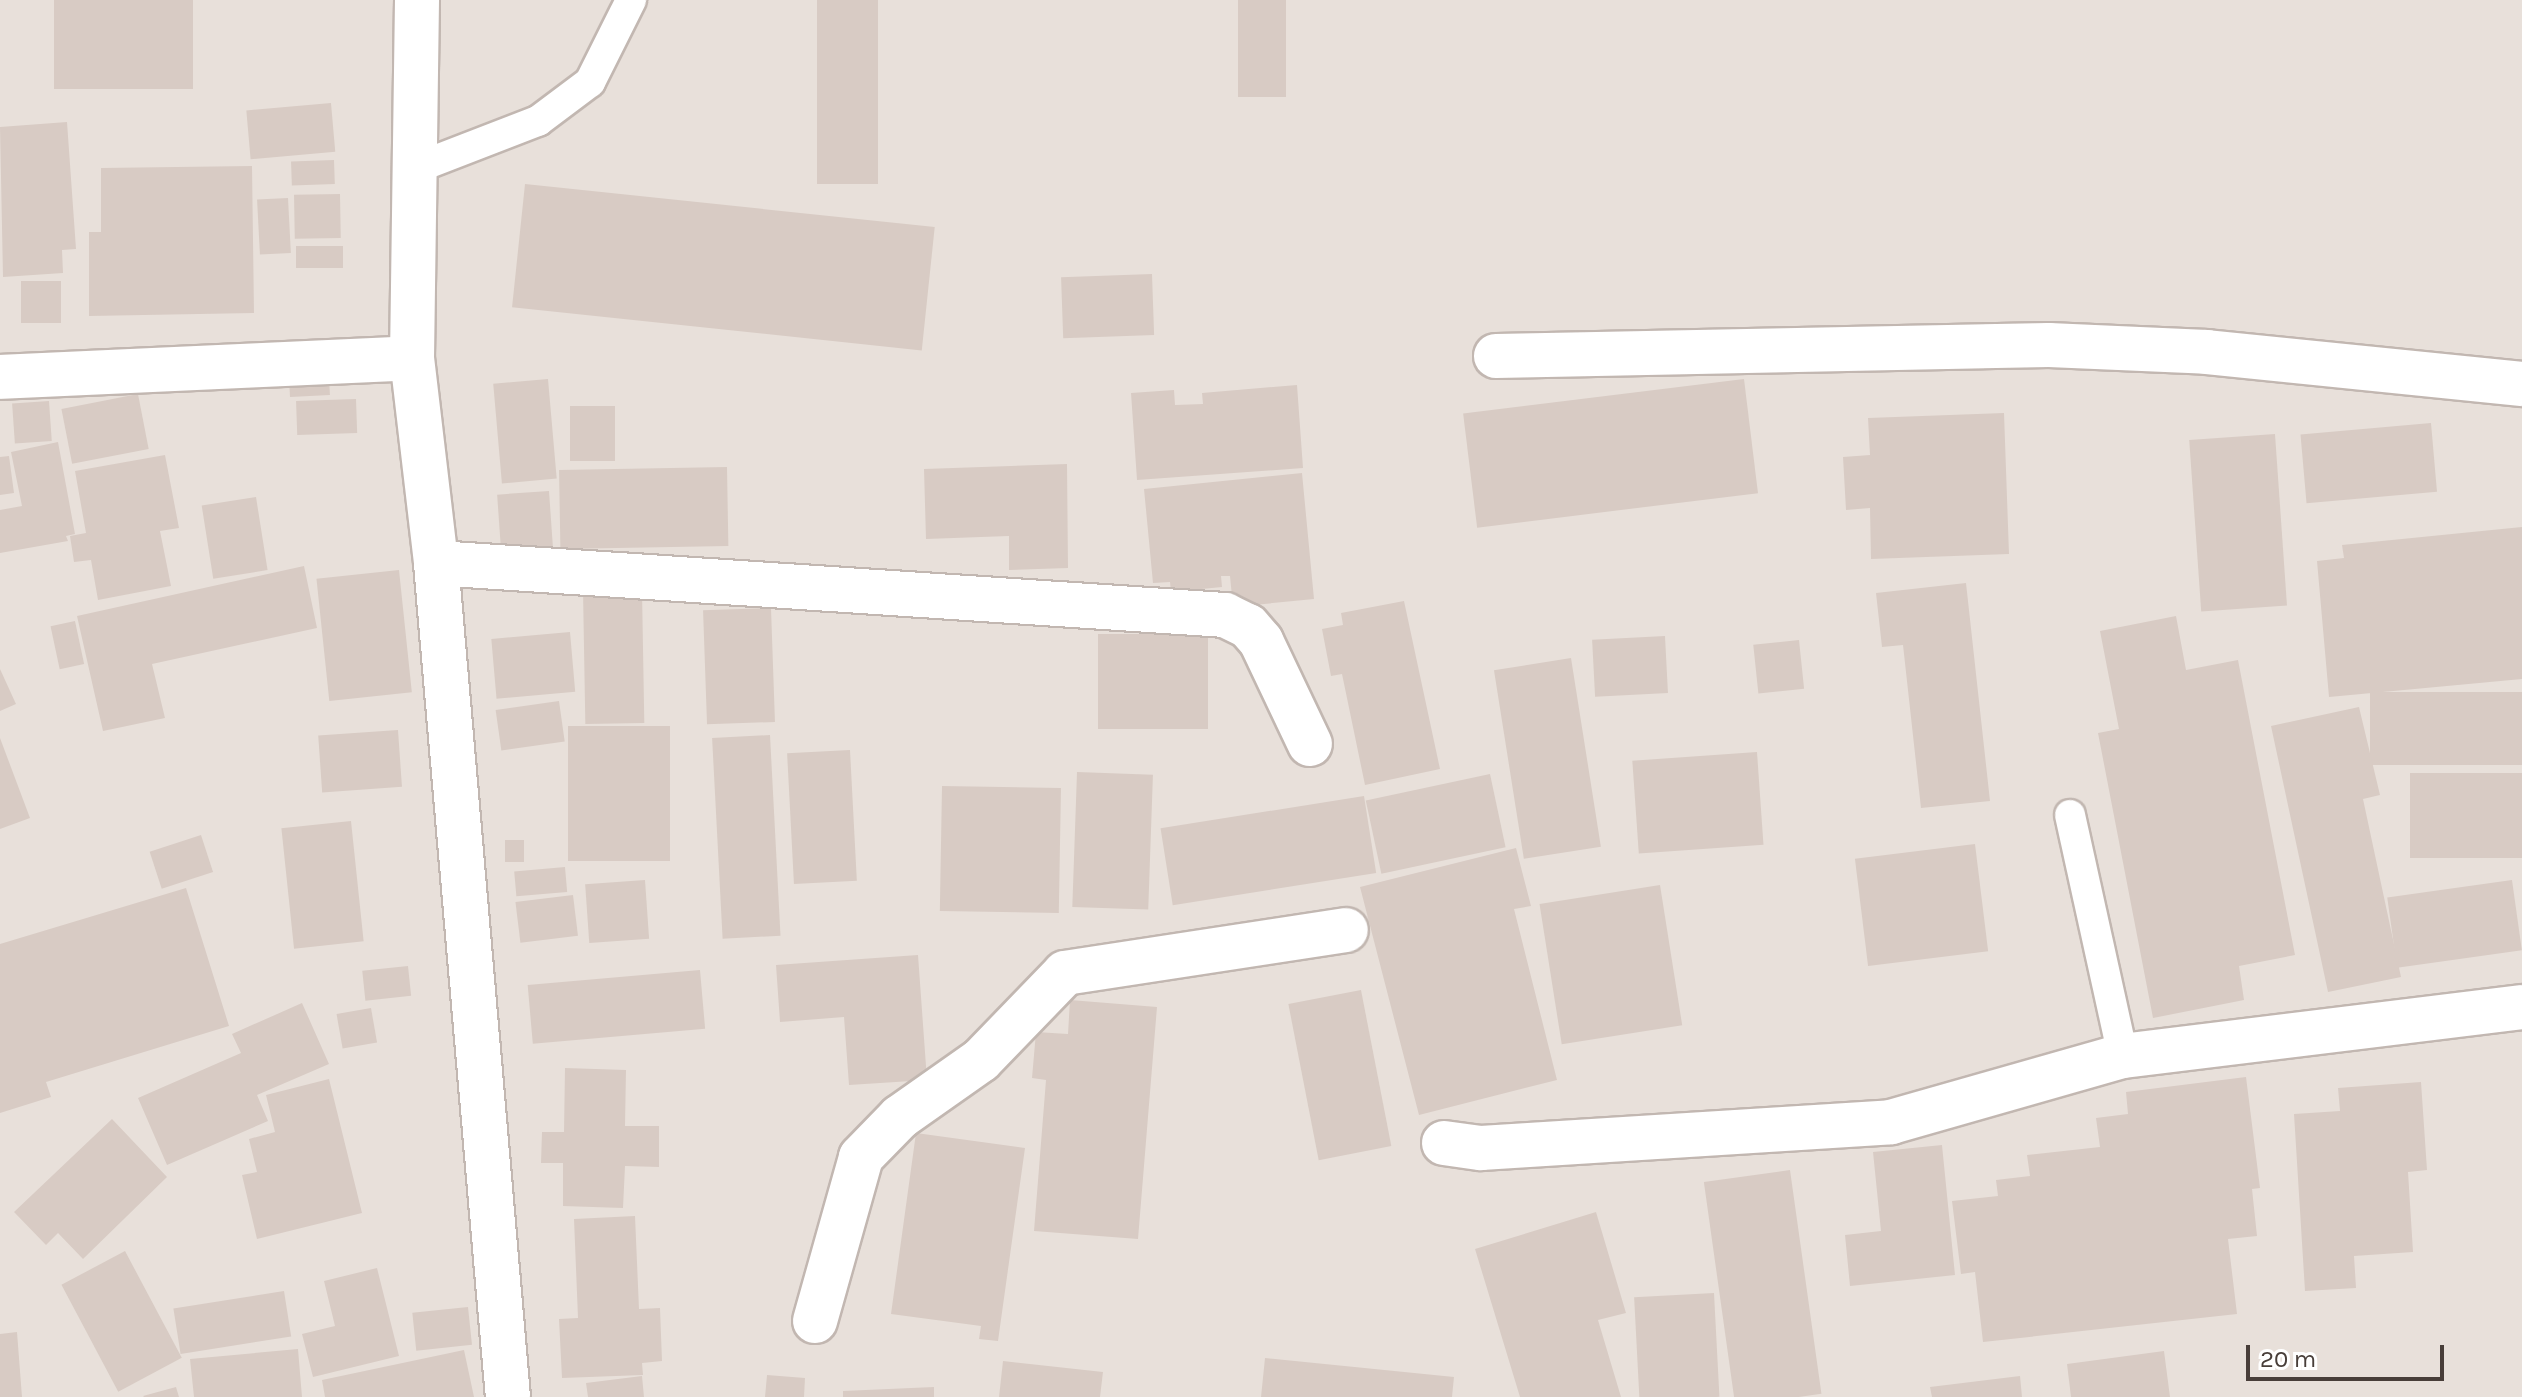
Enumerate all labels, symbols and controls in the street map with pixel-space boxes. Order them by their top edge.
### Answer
scale bar [2250,1329,2448,1379]
text: 20 m [2260,1345,2316,1373]

